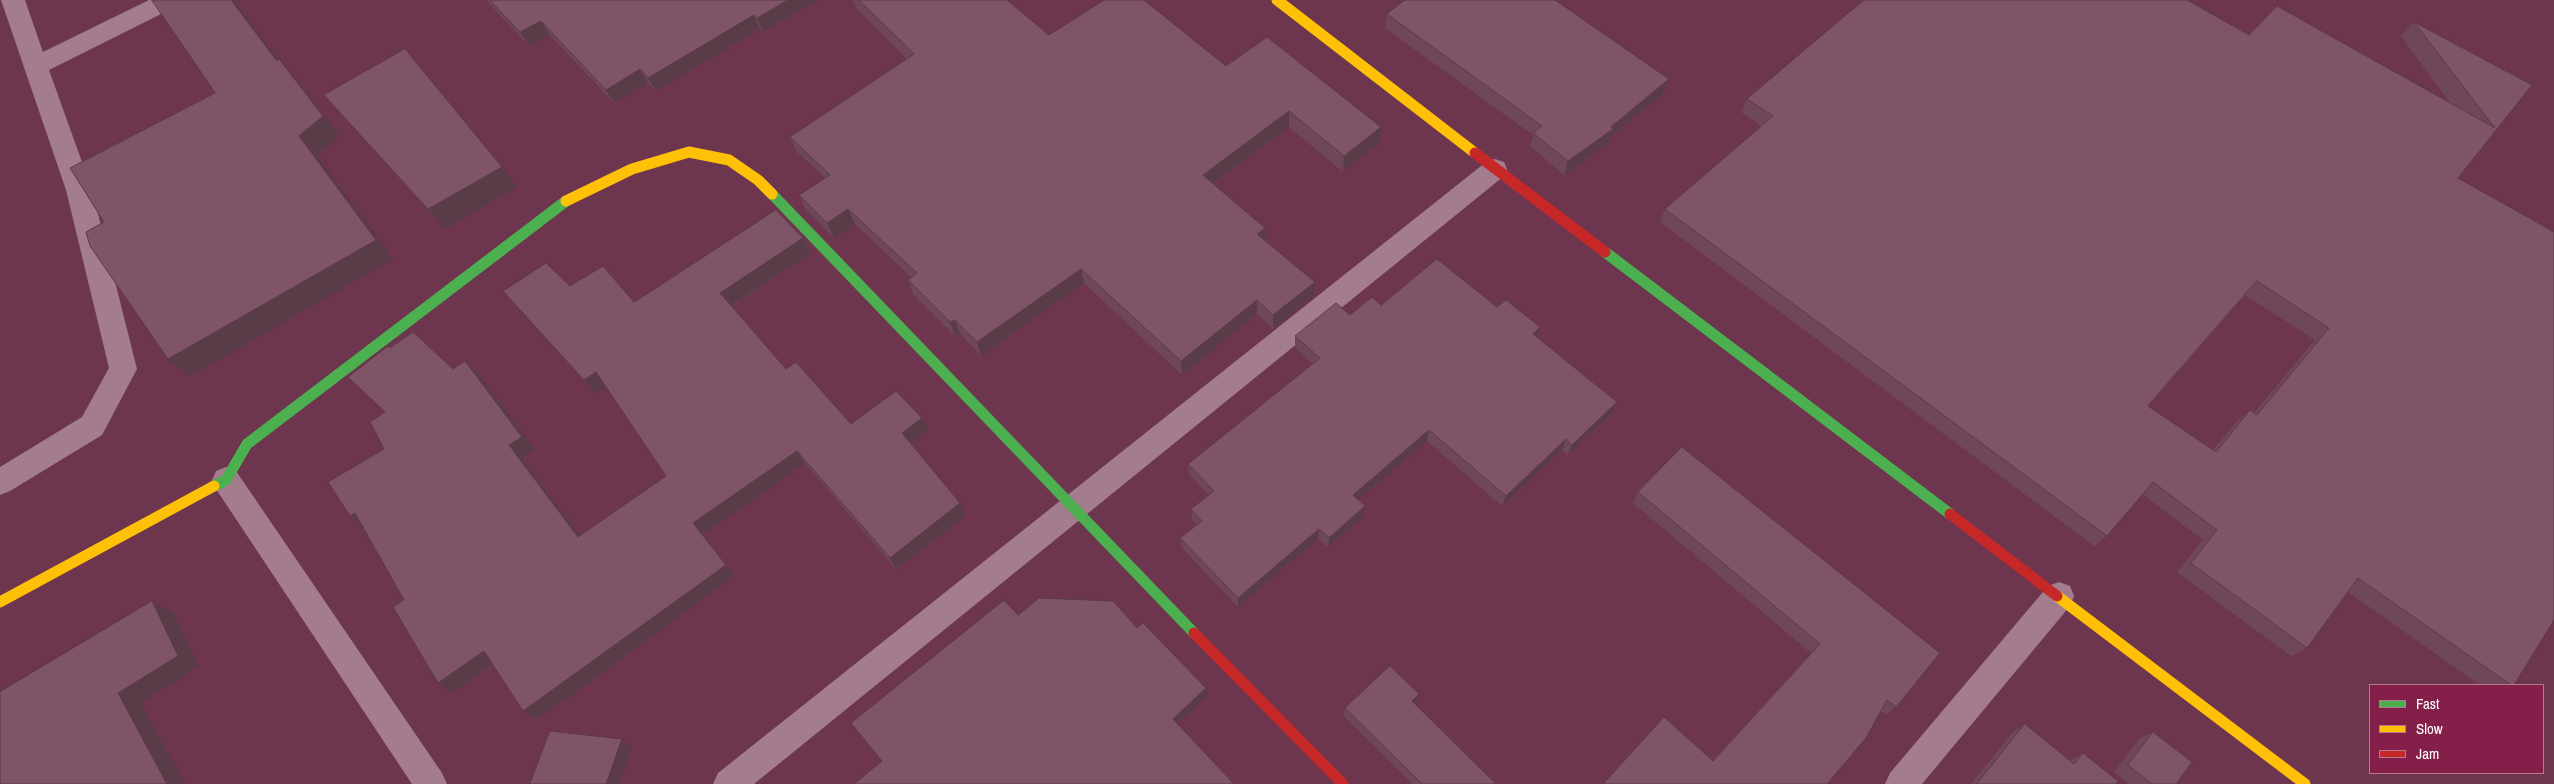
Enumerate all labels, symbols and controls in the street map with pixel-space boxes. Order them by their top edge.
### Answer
legend [2369,684,2544,774]
text: Fast [2416,693,2439,714]
text: Slow [2416,718,2443,739]
text: Jam [2416,743,2439,764]

